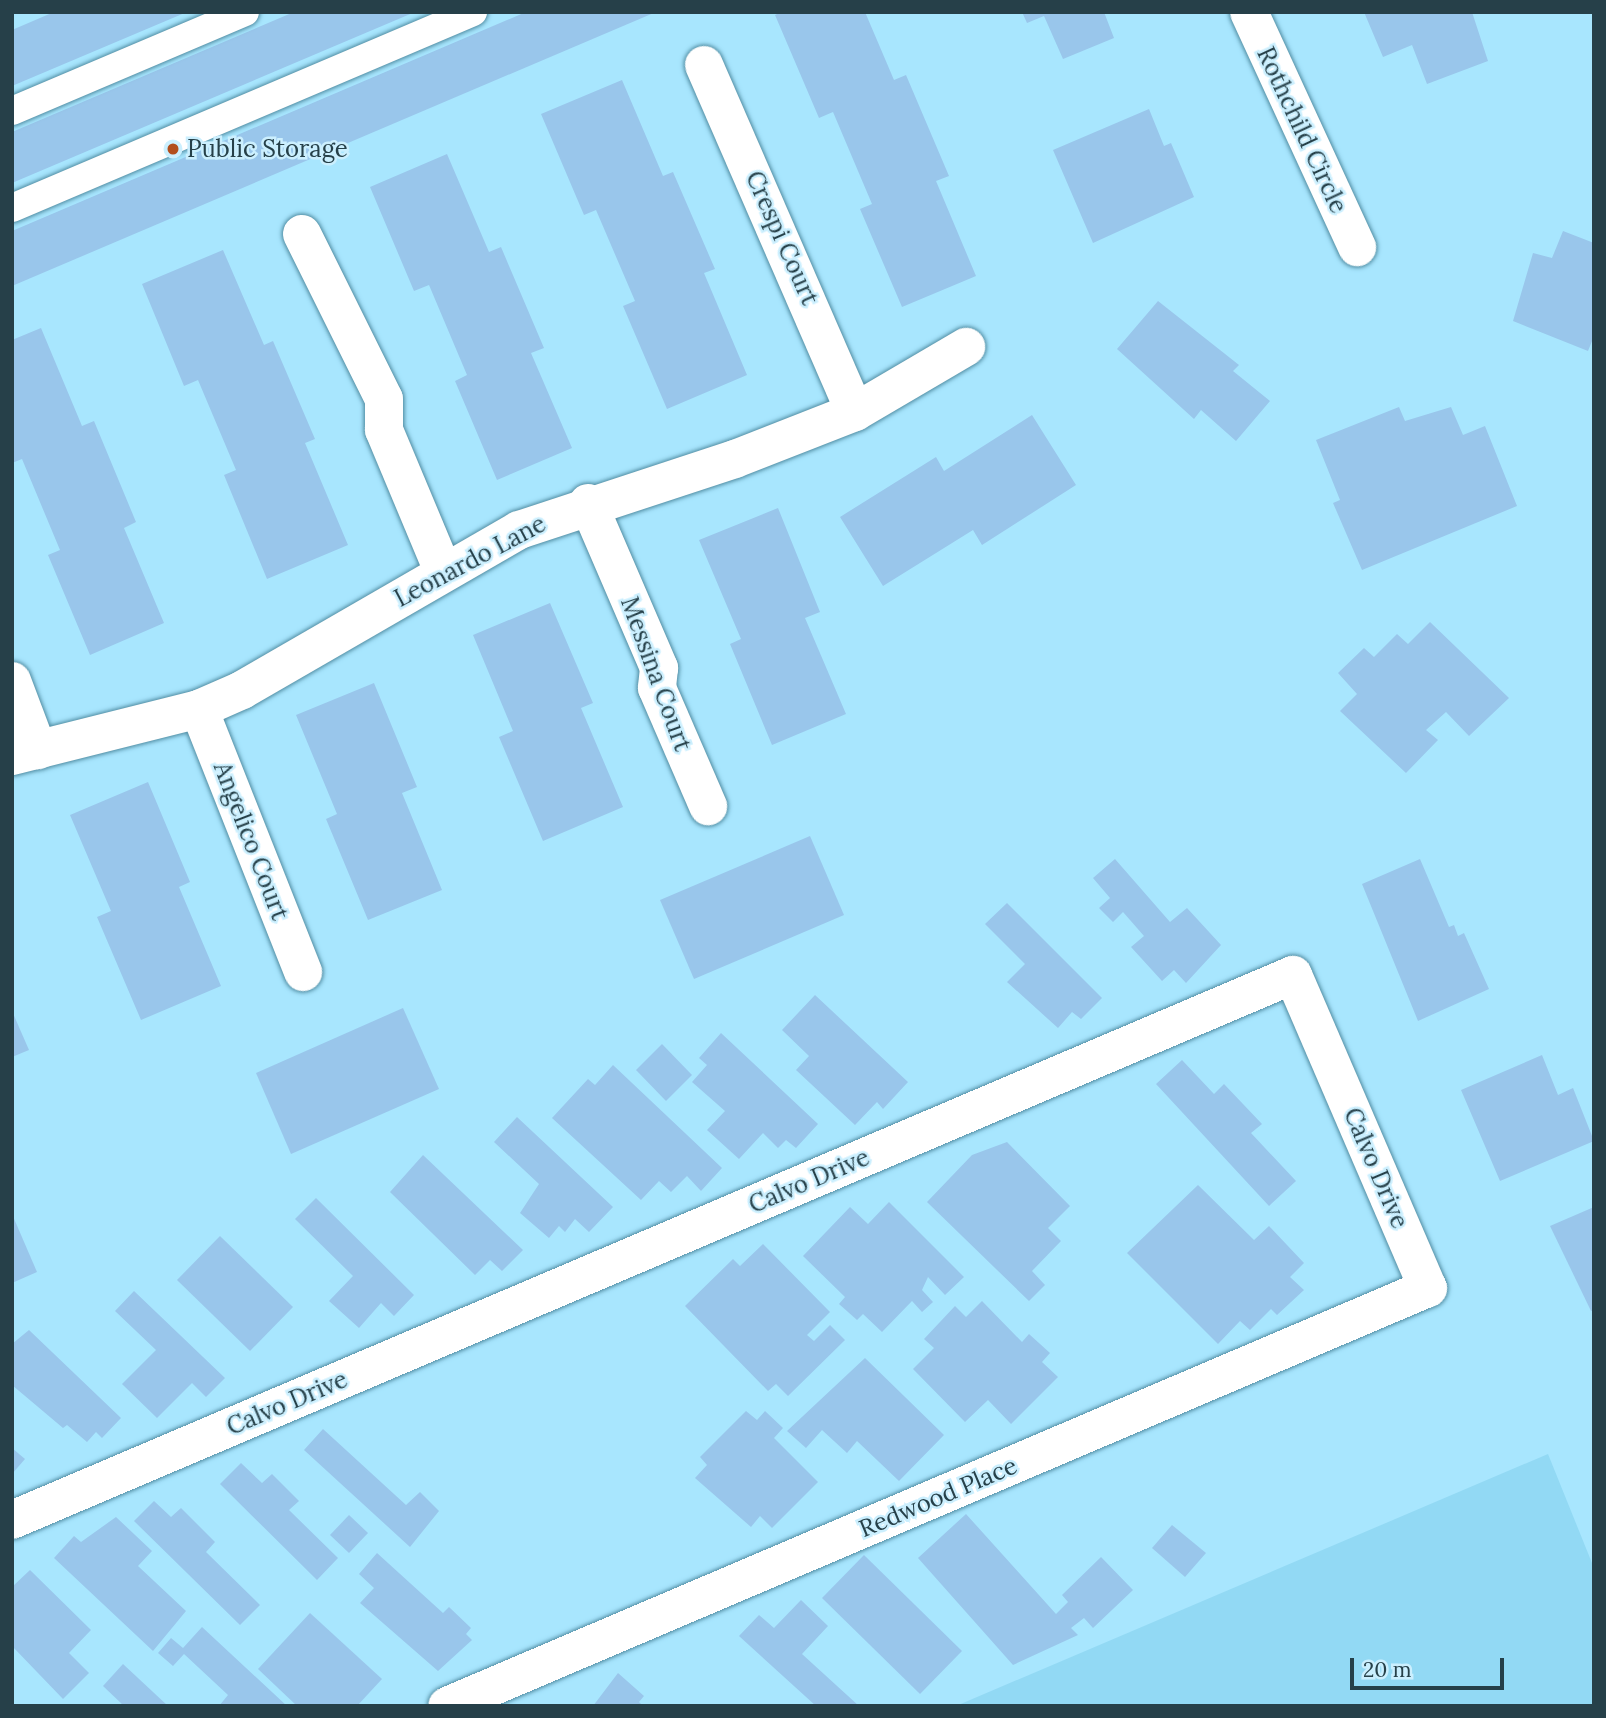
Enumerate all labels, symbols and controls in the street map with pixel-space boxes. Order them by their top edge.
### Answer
street label: Rothchild Circle [1251,42,1353,218]
place label: Public Storage [187,135,348,163]
marker: Public Storage [165,141,181,157]
street label: Crespi Court [740,167,824,309]
street label: Leonardo Lane [389,509,551,613]
street label: Messina Court [615,593,697,755]
street label: Angelico Court [208,758,294,924]
street label: Calvo Drive [1338,1103,1414,1233]
street label: Calvo Drive [744,1143,874,1219]
street label: Calvo Drive [222,1365,352,1441]
street label: Redwood Place [855,1451,1021,1543]
scale bar [1354,1644,1508,1688]
text: 20 m [1363,1656,1412,1683]

